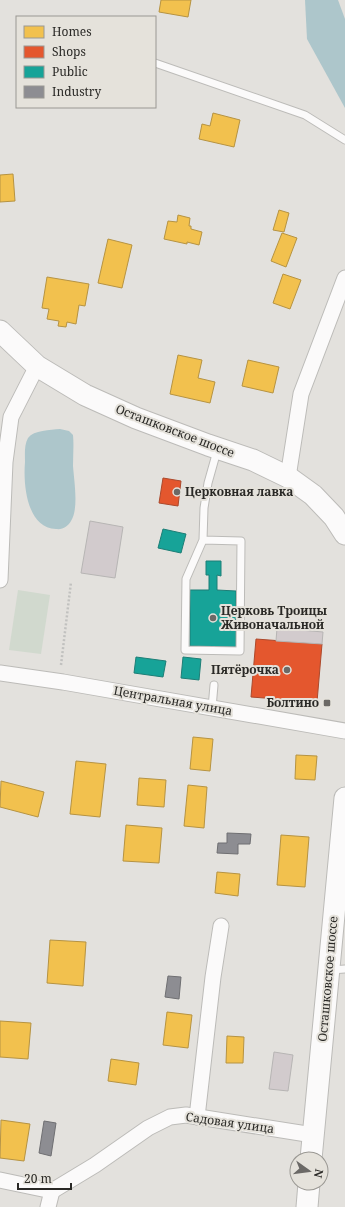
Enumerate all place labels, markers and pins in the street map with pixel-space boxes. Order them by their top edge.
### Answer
place label: Церковная лавка [185,483,293,500]
marker: Церковная лавка [172,487,182,497]
place label: Церковь Троицы Живоначальной [221,602,327,633]
marker: Церковь Троицы Живоначальной [208,613,218,623]
place label: Пятёрочка [211,661,279,678]
marker: Пятёрочка [282,665,292,675]
place label: Болтино [266,694,319,711]
marker: Болтино [322,698,332,708]

